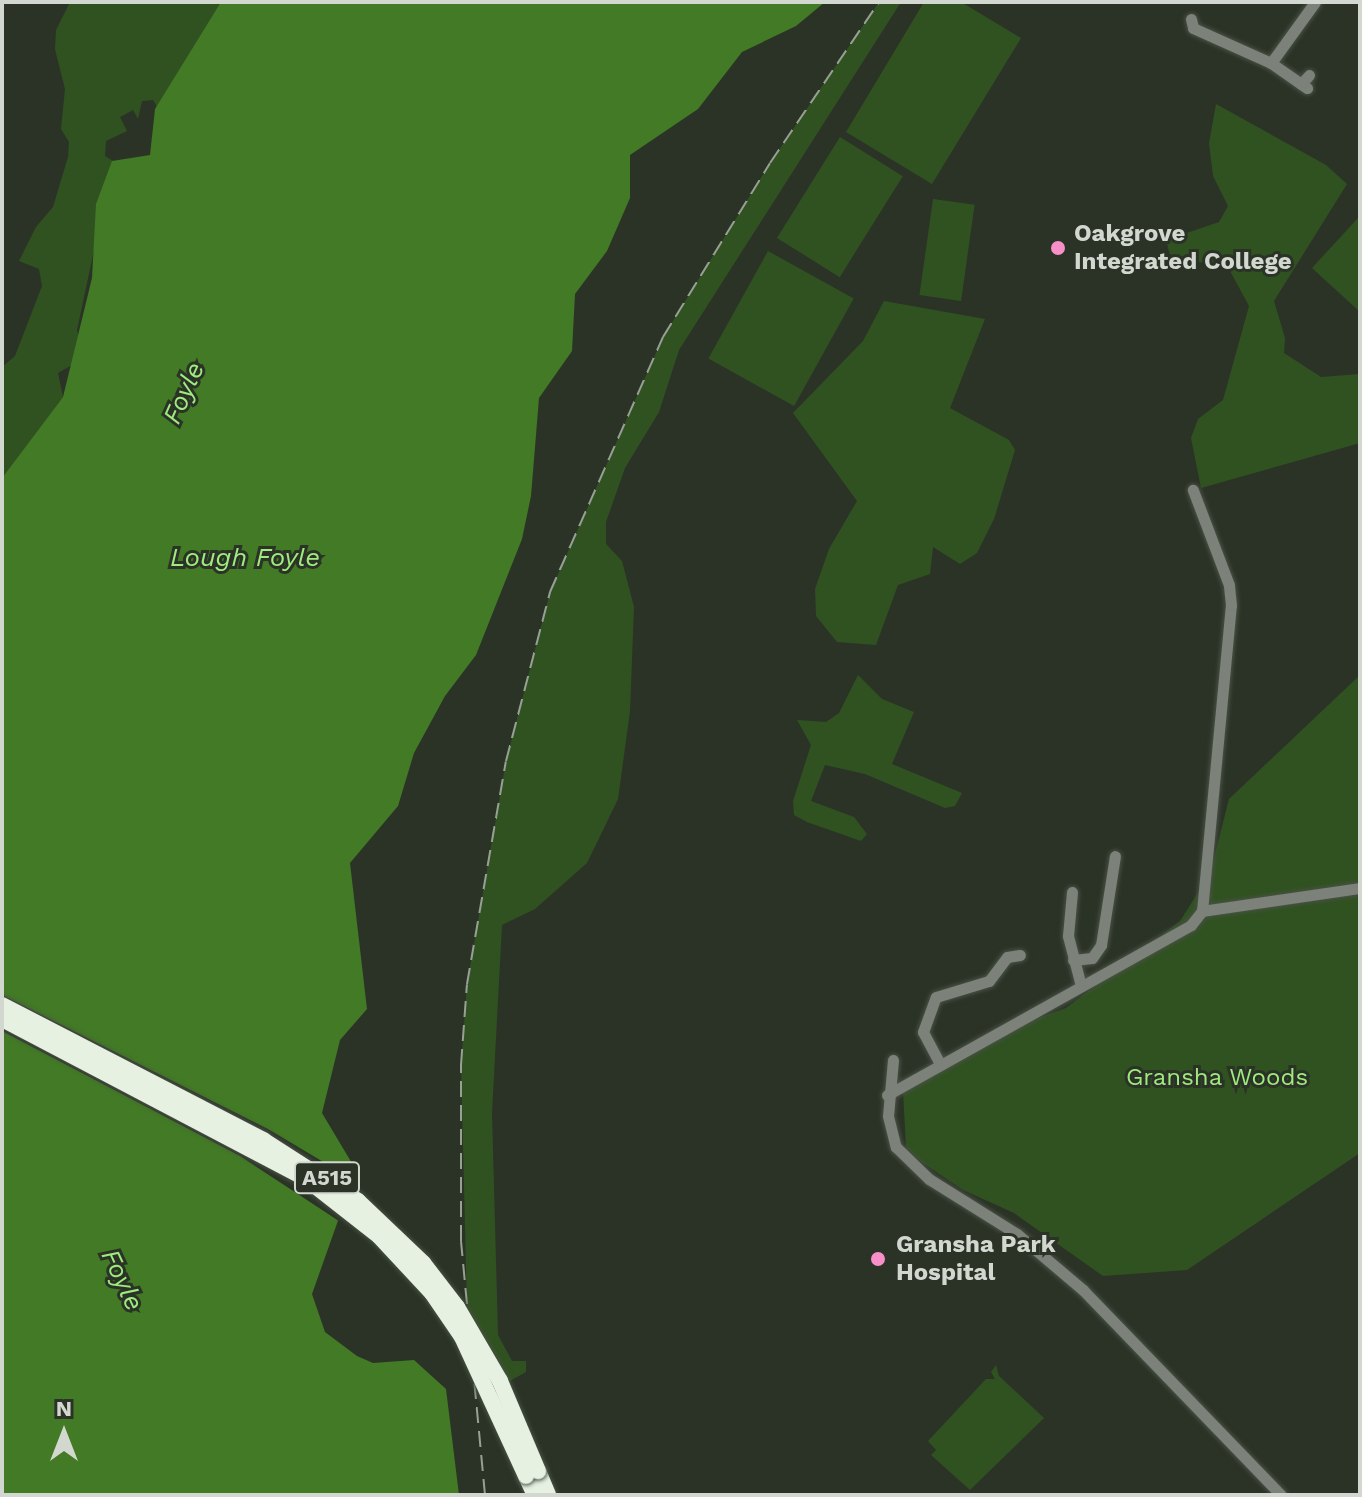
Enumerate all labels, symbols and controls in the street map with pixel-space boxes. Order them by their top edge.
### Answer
place label: Oakgrove Integrated College [1074,220,1292,276]
marker: Oakgrove Integrated College [1049,239,1067,257]
water label: Foyle [157,357,211,429]
water label: Lough Foyle [170,542,320,574]
park label: Gransha Woods [1125,1064,1309,1092]
road number: A515 [293,1160,361,1196]
place label: Gransha Park Hospital [896,1231,1056,1287]
water label: Foyle [94,1244,150,1316]
marker: Gransha Park Hospital [867,1248,889,1270]
north arrow [24,1393,104,1473]
text: N [56,1396,72,1421]

